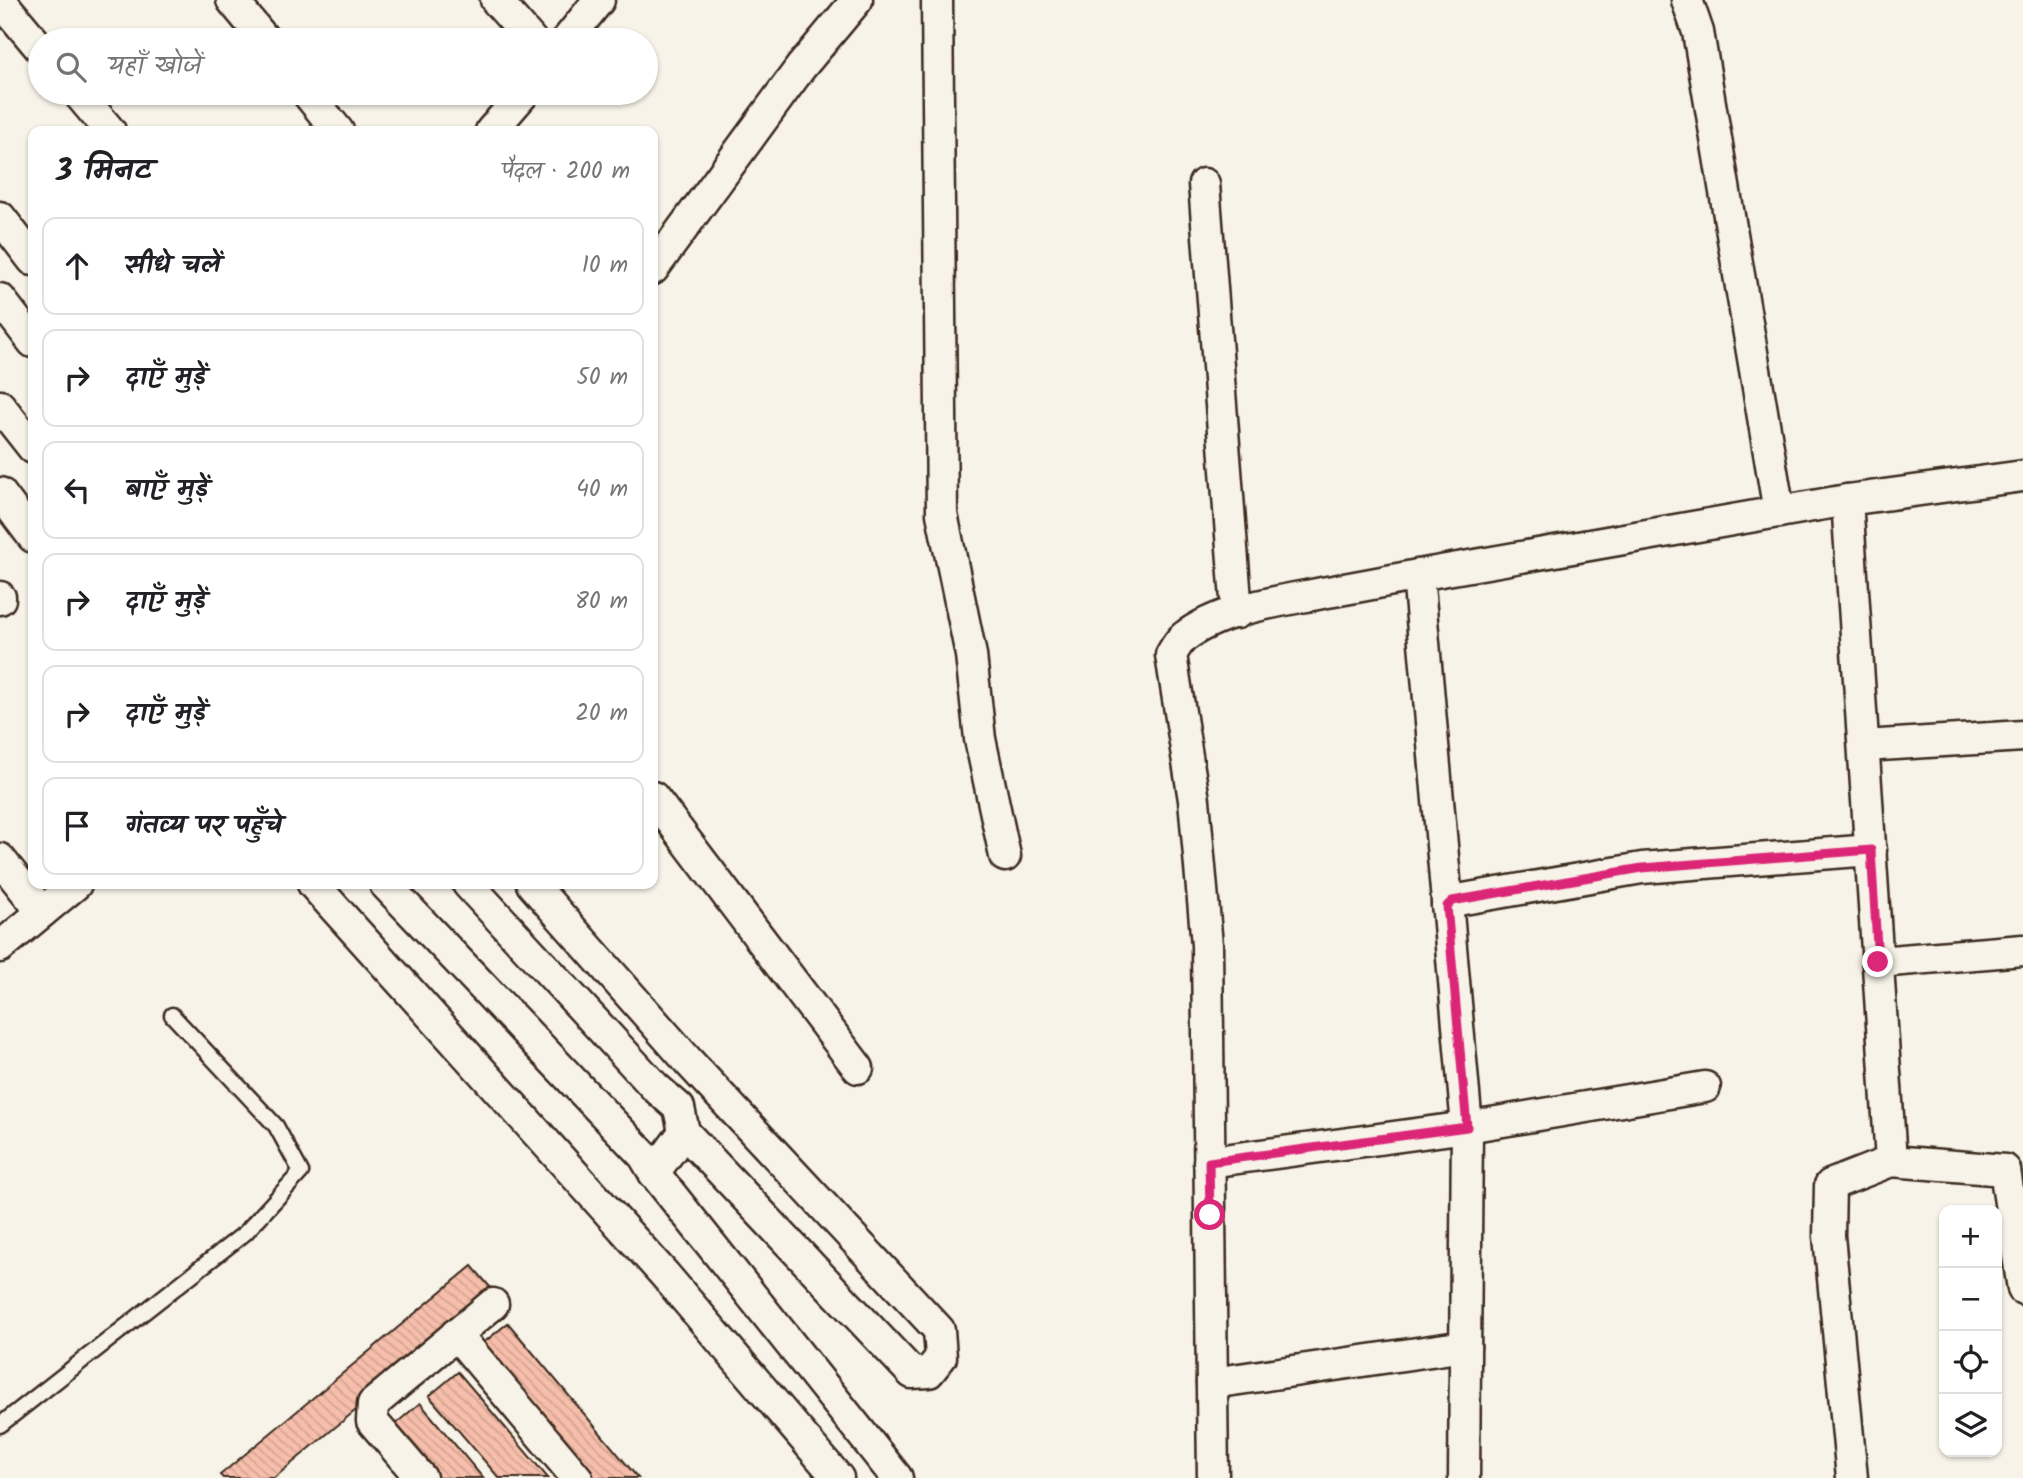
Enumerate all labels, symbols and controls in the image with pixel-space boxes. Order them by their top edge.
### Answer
search box [28,28,658,105]
text: यहाँ खोजें [108,46,202,88]
icon: search [52,48,90,86]
text: 3 मिनट [56,148,152,196]
text: पैदल · 200 m [501,154,630,190]
text: सीधे चलें [125,245,221,287]
icon: ahead [58,247,96,285]
text: 10 m [582,248,628,284]
text: दाएँ मुड़ें [125,357,206,399]
icon: right [58,359,96,397]
text: 50 m [577,360,628,396]
text: बाएँ मुड़ें [125,469,208,511]
icon: left [58,471,96,509]
text: 40 m [576,472,628,508]
text: दाएँ मुड़ें [125,581,206,623]
icon: right [58,583,96,621]
text: 80 m [575,584,628,620]
text: दाएँ मुड़ें [125,693,206,735]
icon: right [58,695,96,733]
text: 20 m [576,696,628,732]
text: गंतव्य पर पहुँचे [125,805,282,847]
icon: arrive [58,807,96,845]
route end [1862,946,1893,977]
route start [1194,1199,1225,1230]
map controls [1939,1205,2002,1457]
button: + [1939,1205,2002,1268]
button: − [1939,1268,2002,1331]
button: locate [1939,1331,2002,1394]
button: layers [1939,1394,2002,1457]

